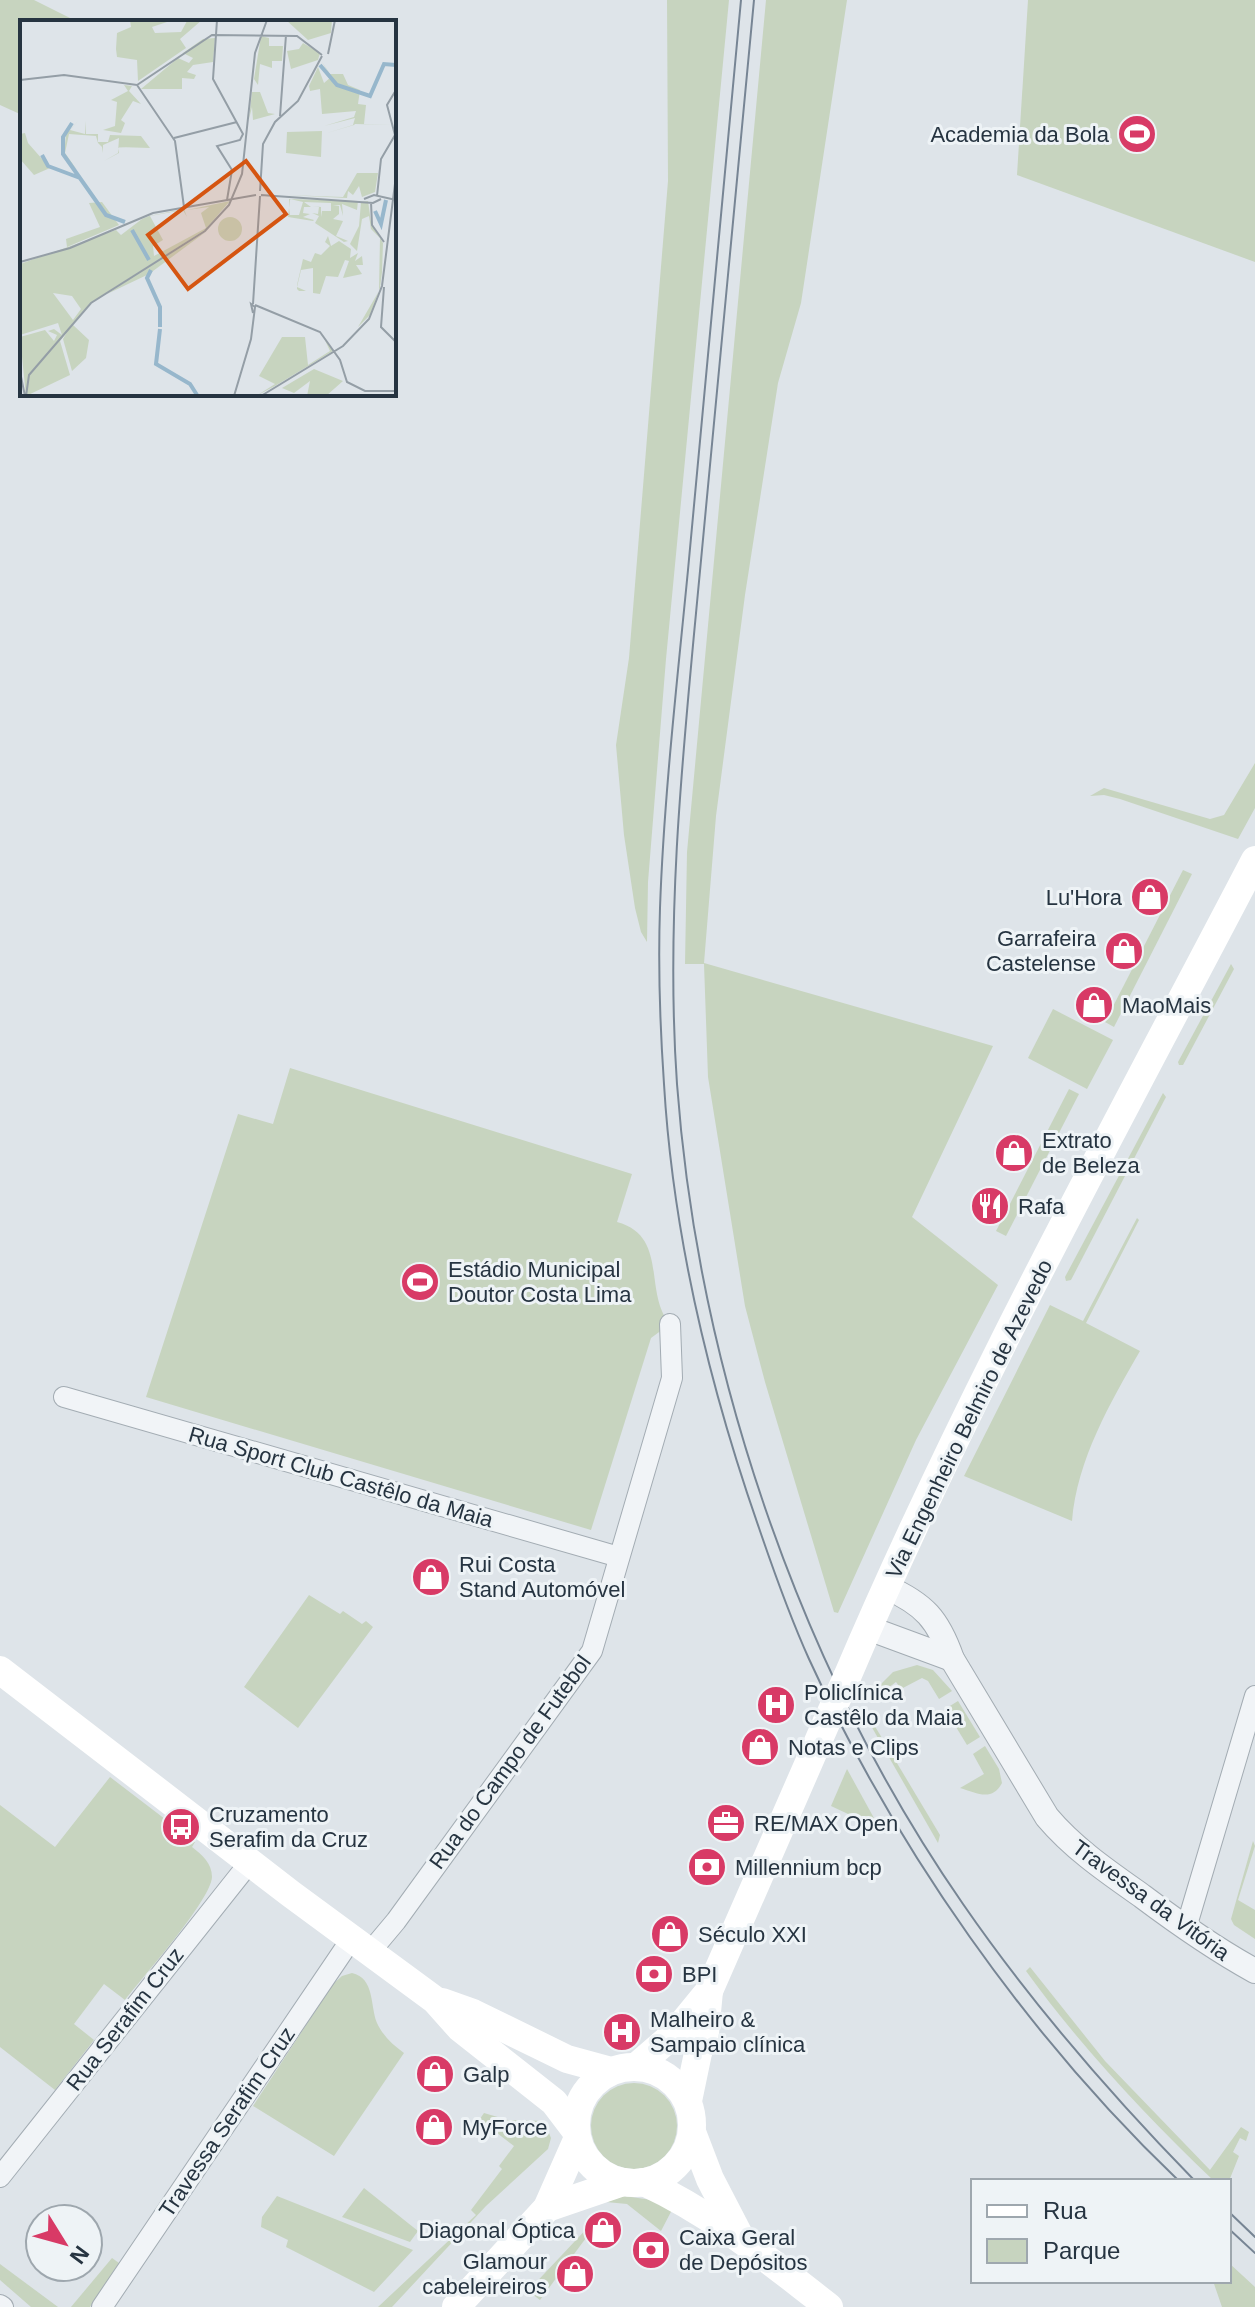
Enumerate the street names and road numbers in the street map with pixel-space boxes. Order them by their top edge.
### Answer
street label: Via Engenheiro Belmiro de Azevedo [881,1255,1057,1583]
street label: Rua Sport Club Castêlo da Maia [186,1422,497,1533]
street label: Rua do Campo de Futebol [424,1650,596,1874]
street label: Travessa da Vitória [1067,1835,1235,1966]
street label: Rua Serafim Cruz [61,1942,189,2096]
street label: Travessa Serafim Cruz [154,2022,300,2222]

